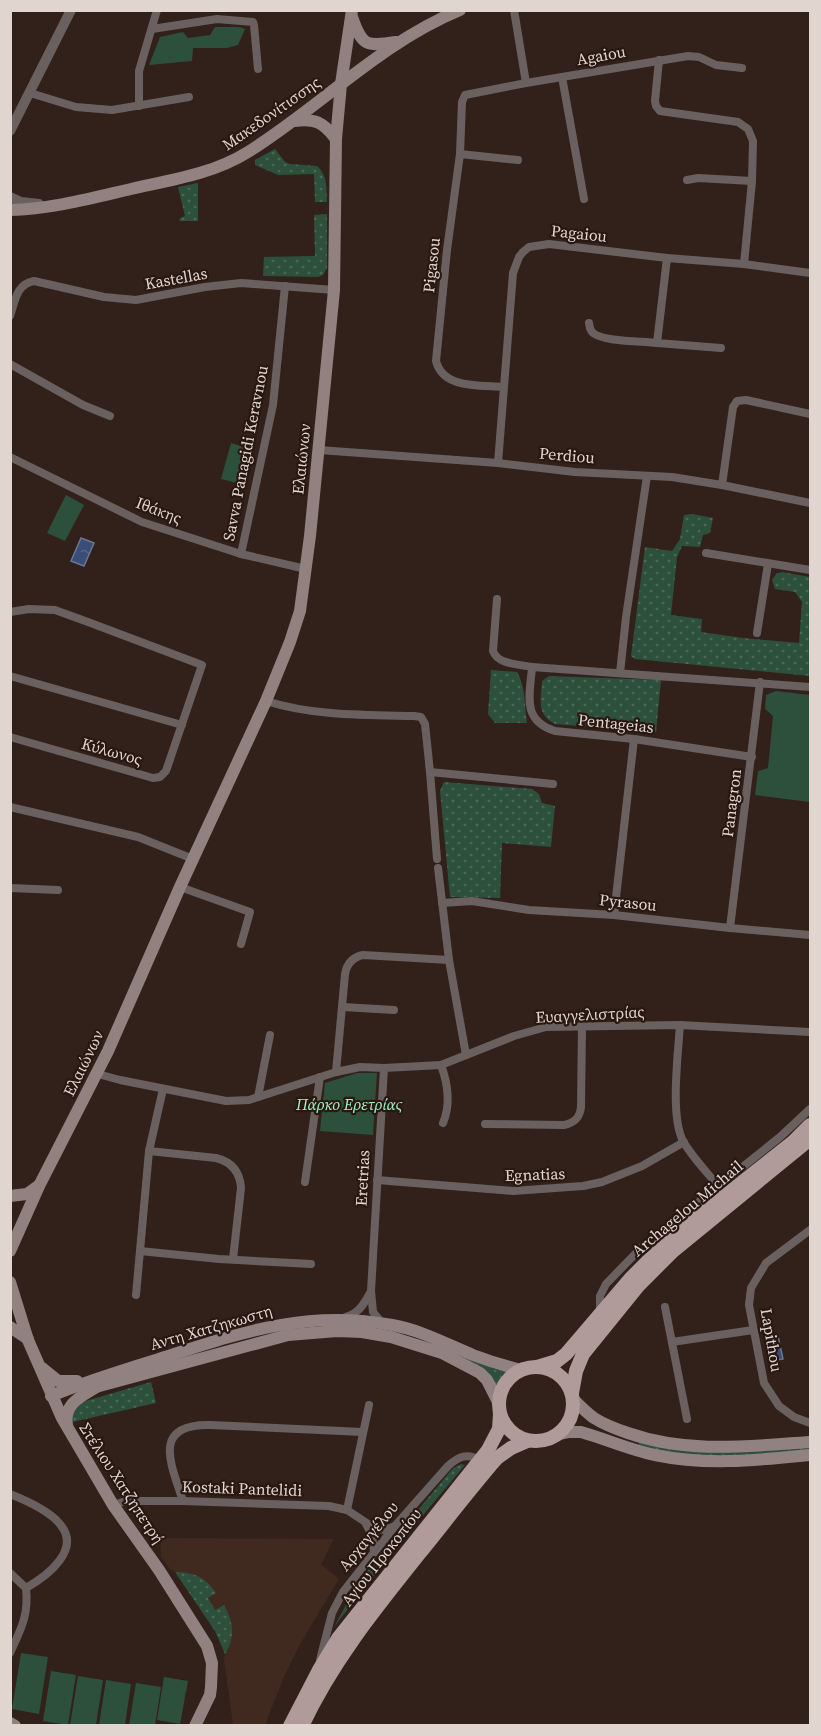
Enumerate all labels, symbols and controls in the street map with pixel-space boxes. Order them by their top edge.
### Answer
street label: Agaiou [575,40,627,70]
street label: Μακεδονίτισσης [218,71,324,155]
street label: Pagaiou [550,219,608,247]
street label: Pigasou [417,236,445,294]
street label: Kastellas [143,262,209,294]
street label: Savva Panagidi Keravnou [217,363,273,543]
street label: Ελαιώνων [286,422,316,496]
street label: Perdiou [538,442,596,468]
street label: Ιθάκης [133,491,185,529]
street label: Pentageias [577,708,655,738]
street label: Κύλωνος [79,732,145,770]
street label: Panagron [716,767,746,838]
street label: Pyrasou [598,888,658,916]
street label: Ευαγγελιστρίας [535,1000,645,1028]
street label: Ελαιώνων [58,1026,109,1100]
park label: Πάρκο Ερετρίας [295,1093,403,1115]
street label: Eretrias [350,1149,374,1207]
street label: Archagelou Michail [627,1155,748,1261]
street label: Egnatias [504,1162,566,1186]
street label: Αντη Χατζηκωστη [147,1299,275,1355]
street label: Lapithou [756,1306,788,1374]
street label: Στέλιου Χατζηπετρή [75,1418,169,1548]
street label: Kostaki Pantelidi [181,1475,303,1501]
street label: Αρχαγγέλου [333,1497,403,1575]
street label: Αγίου Προκοπίου [336,1504,426,1610]

